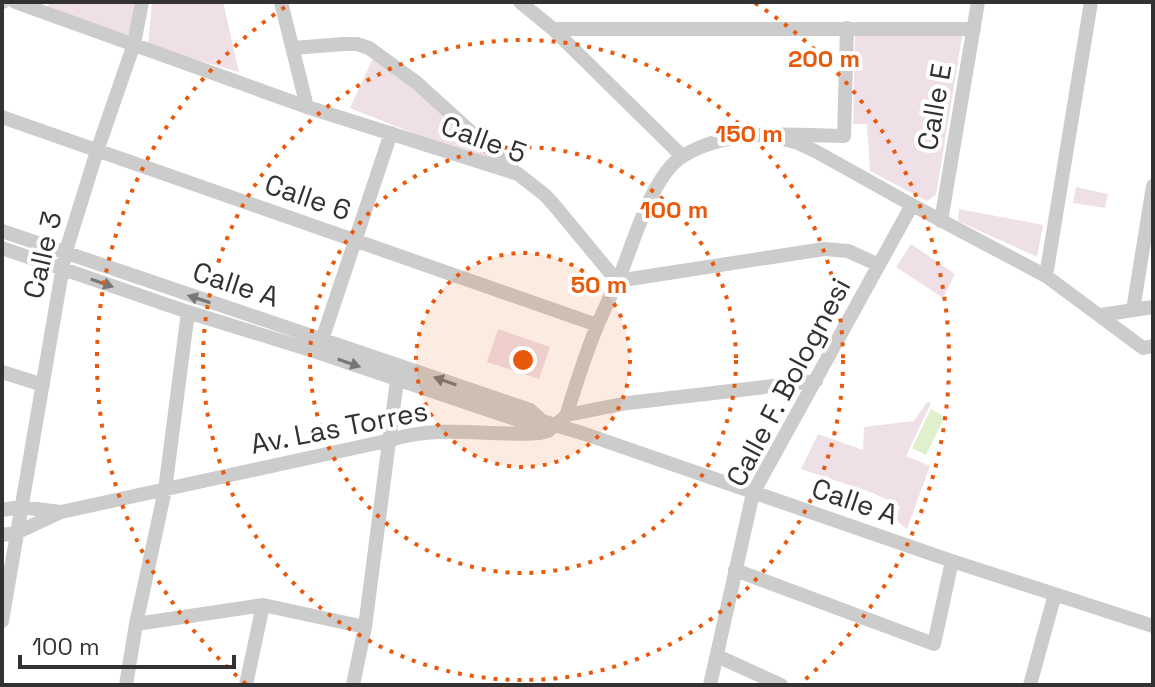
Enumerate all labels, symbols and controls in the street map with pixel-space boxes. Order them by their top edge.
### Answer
text: 200 m [788,43,860,74]
street label: Calle E [909,61,959,153]
street label: Calle 5 [436,107,532,171]
text: 150 m [715,118,783,149]
street label: Calle 6 [260,166,356,228]
text: 100 m [640,194,708,225]
street label: Calle 3 [15,208,69,302]
street label: Calle A [188,253,284,315]
text: 50 m [571,269,627,300]
street label: Calle F. Bolognesi [718,271,858,493]
one-way arrow [90,277,114,289]
one-way arrow [186,292,210,304]
centre of rings [509,346,537,374]
one-way arrow [337,358,361,370]
one-way arrow [433,375,457,387]
street label: Av. Las Torres [247,392,431,462]
street label: Calle A [807,470,903,532]
scale bar [20,619,234,669]
text: 100 m [32,631,100,662]

